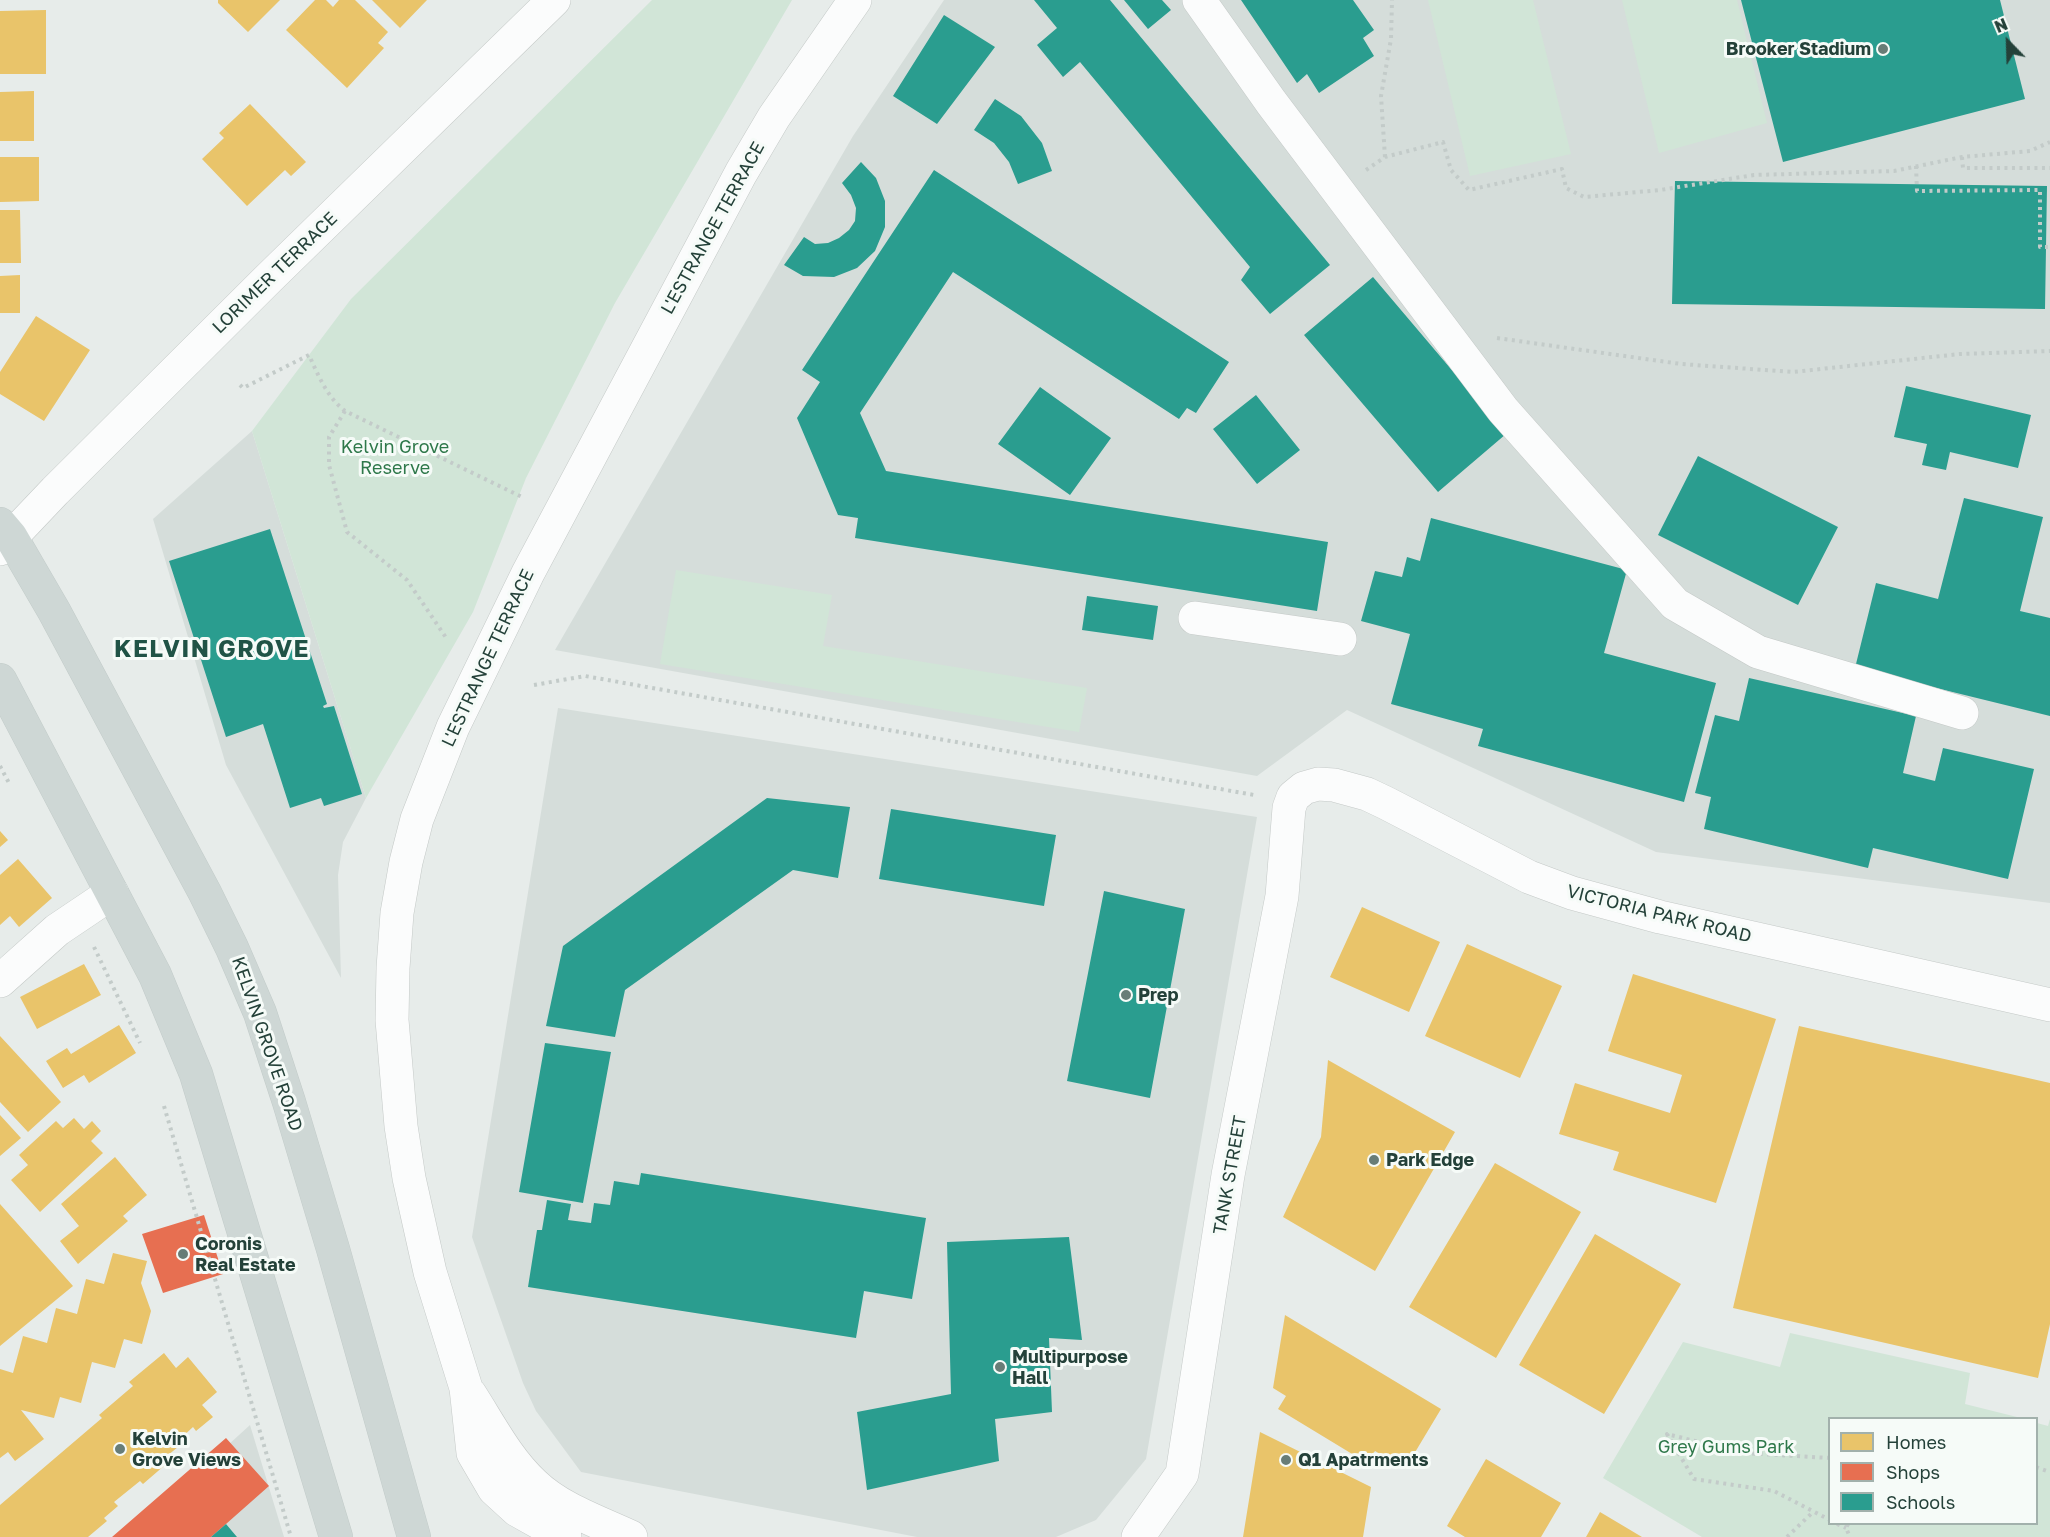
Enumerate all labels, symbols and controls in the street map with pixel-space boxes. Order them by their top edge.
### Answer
north arrow [1978,12,2038,72]
text: N [1991,14,2010,37]
place label: Brooker Stadium [1726,38,1871,60]
marker: Brooker Stadium [1876,42,1890,56]
street label: L'ESTRANGE TERRACE [657,138,769,318]
street label: LORIMER TERRACE [208,208,342,338]
park label: Kelvin Grove Reserve [341,436,449,478]
street label: L'ESTRANGE TERRACE [437,566,539,750]
district label: KELVIN GROVE [114,635,310,663]
street label: VICTORIA PARK ROAD [1564,881,1754,947]
street label: KELVIN GROVE ROAD [227,954,307,1134]
place label: Prep [1138,984,1179,1006]
marker: Prep [1119,988,1133,1002]
street label: TANK STREET [1209,1114,1251,1236]
place label: Park Edge [1386,1149,1474,1171]
marker: Park Edge [1367,1153,1381,1167]
place label: Coronis Real Estate [195,1233,296,1276]
marker: Coronis Real Estate [176,1247,190,1261]
place label: Multipurpose Hall [1012,1346,1128,1388]
marker: Multipurpose Hall [993,1360,1007,1374]
legend [1828,1417,2038,1525]
place label: Kelvin Grove Views [132,1428,241,1470]
text: Homes [1886,1431,1946,1453]
park label: Grey Gums Park [1658,1436,1794,1458]
marker: Kelvin Grove Views [113,1442,127,1456]
place label: Q1 Apatrments [1298,1449,1429,1471]
marker: Q1 Apatrments [1279,1453,1293,1467]
text: Shops [1886,1461,1940,1483]
text: Schools [1886,1491,1955,1513]

